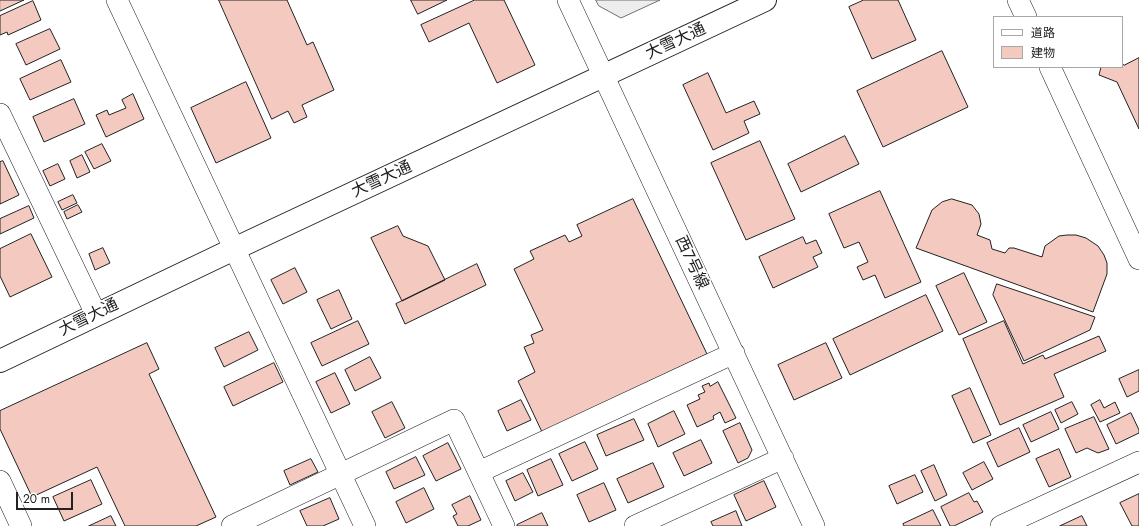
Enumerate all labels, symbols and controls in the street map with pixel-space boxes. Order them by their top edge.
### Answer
legend [993,16,1123,68]
street label: 大雪大通 [643,20,709,64]
text: 道路 [1031,24,1055,42]
text: 建物 [1031,44,1055,62]
street label: 大雪大通 [349,158,415,202]
street label: 西7号線 [670,233,712,293]
street label: 大雪大通 [56,295,122,341]
scale bar [18,484,75,510]
text: 20 m [23,490,50,508]

